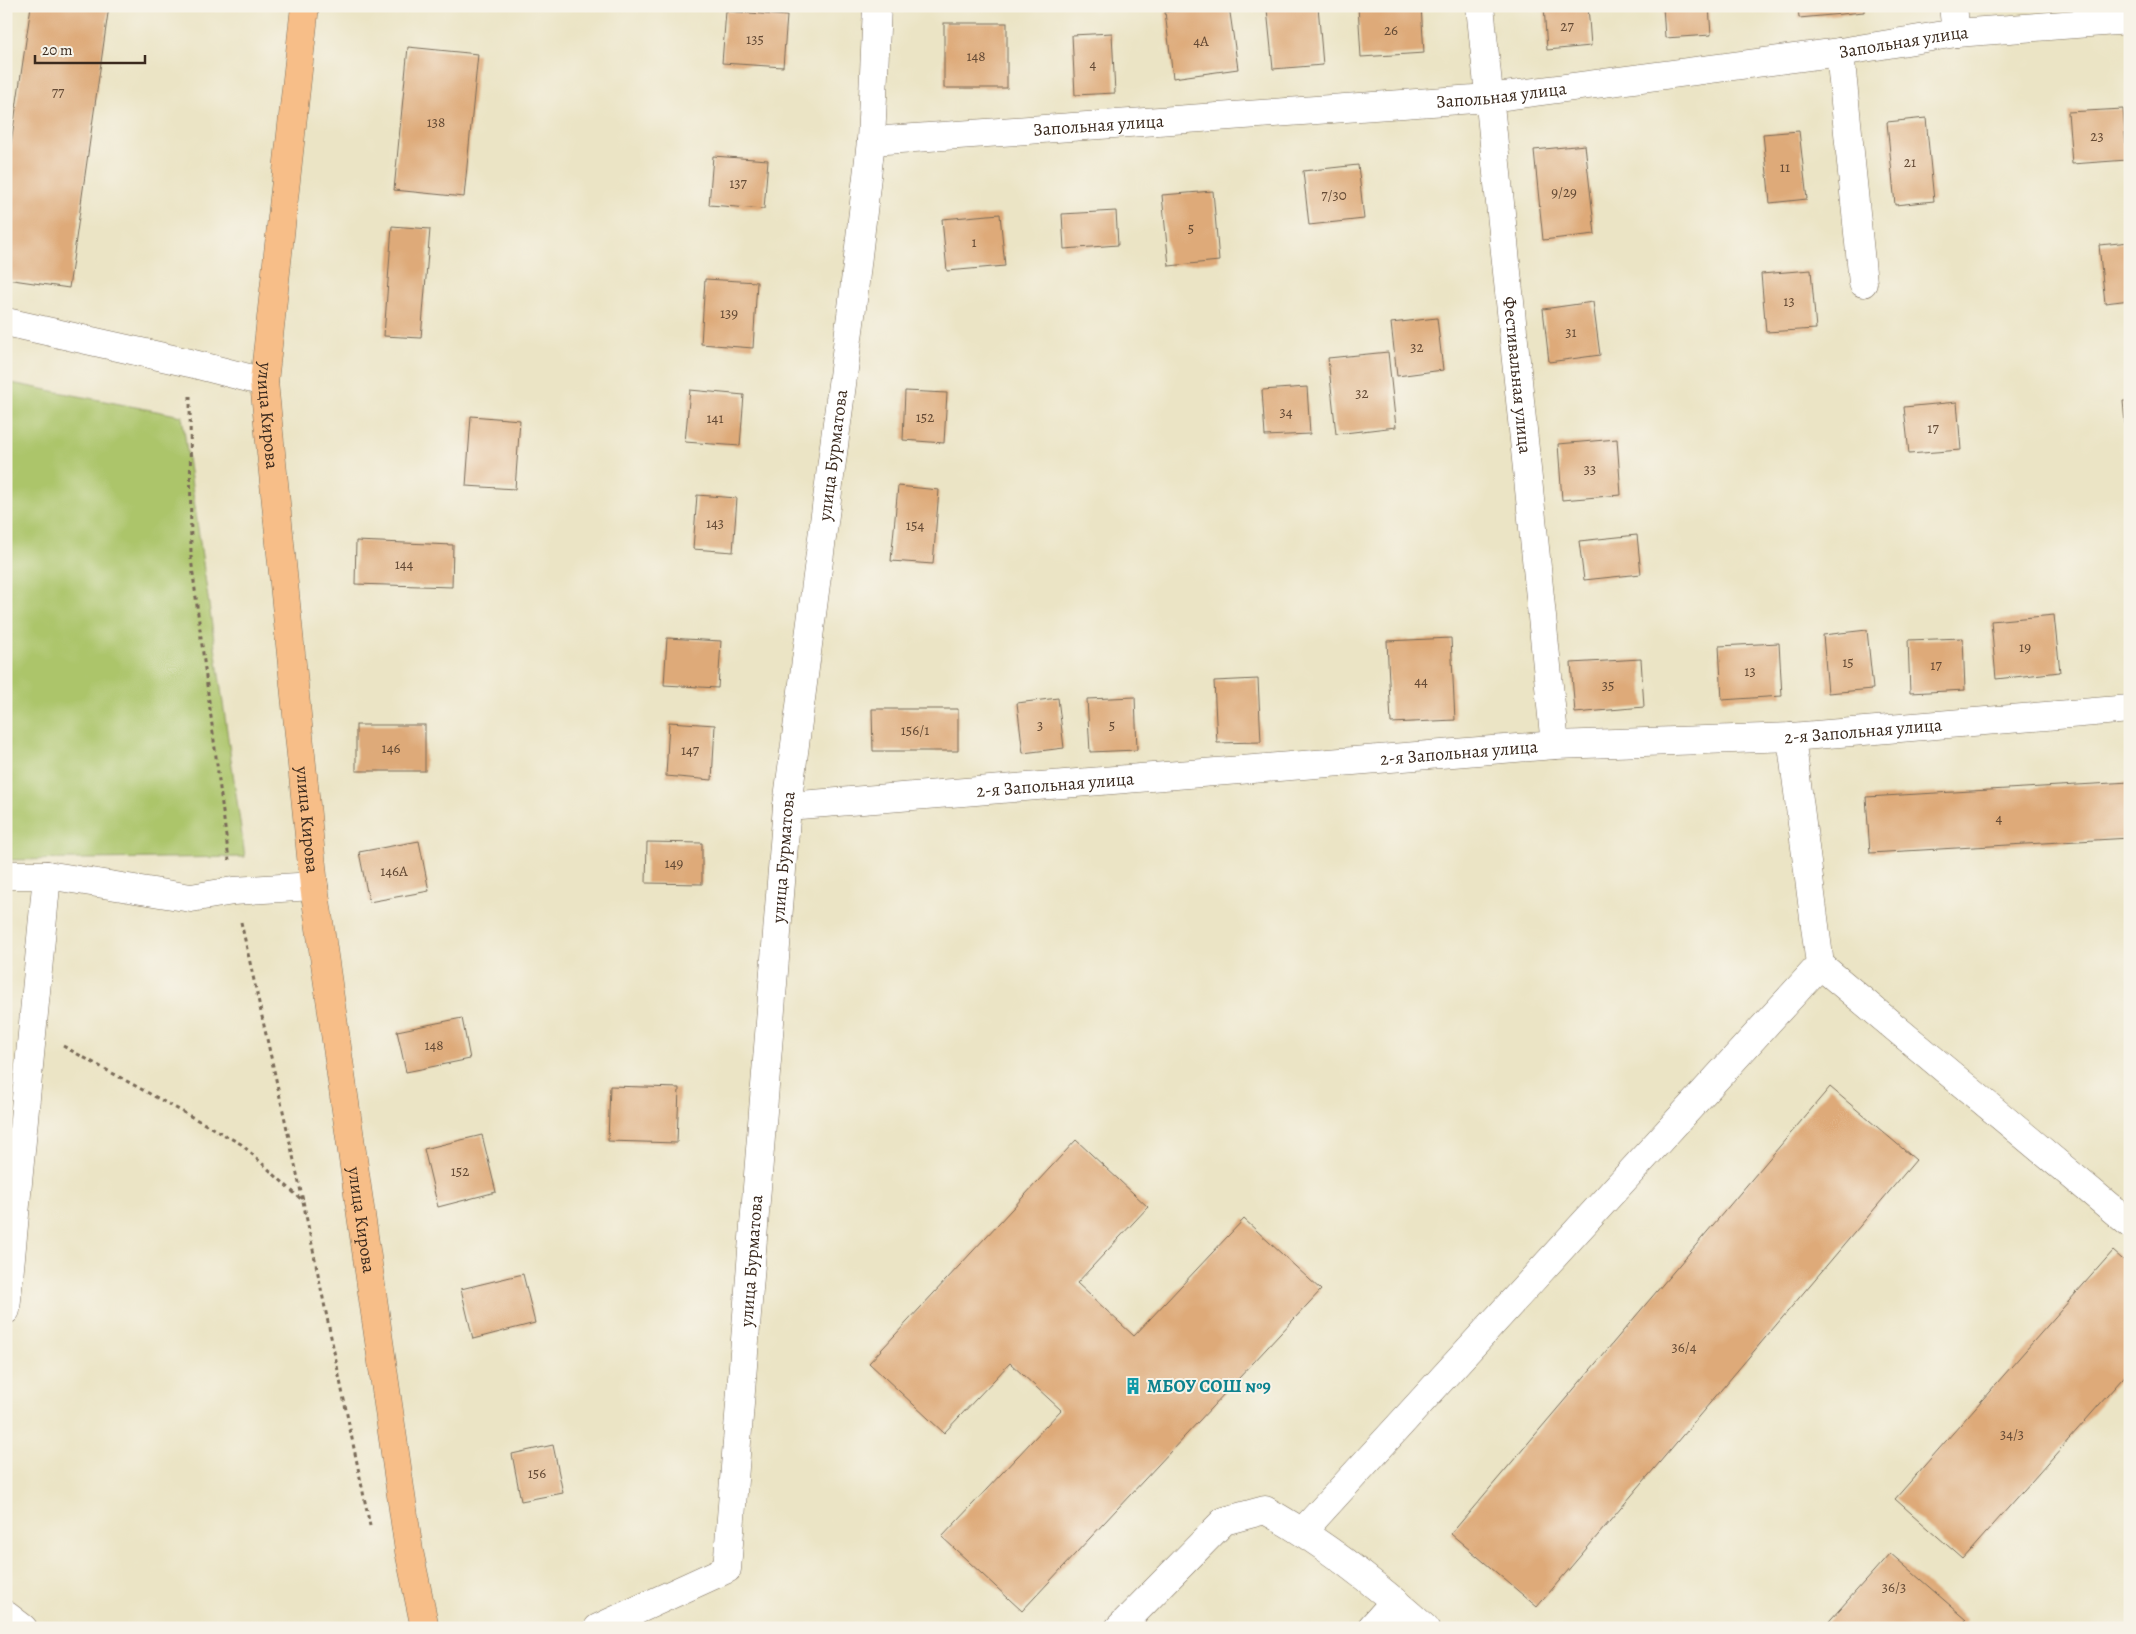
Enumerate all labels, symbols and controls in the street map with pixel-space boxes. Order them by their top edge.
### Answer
house number: 27 [1560,16,1574,36]
house number: 26 [1384,20,1398,40]
street label: Запольная улица [1837,20,1970,64]
house number: 135 [746,29,764,49]
house number: 4А [1193,31,1209,51]
scale bar [35,32,145,64]
text: 20 m [42,40,73,60]
house number: 148 [966,46,986,66]
house number: 4 [1090,54,1097,74]
street label: Запольная улица [1435,76,1569,114]
house number: 77 [52,82,65,102]
street label: Запольная улица [1032,109,1165,142]
house number: 138 [427,112,445,132]
house number: 23 [2090,126,2104,146]
house number: 21 [1904,152,1916,172]
house number: 11 [1780,157,1790,177]
house number: 137 [729,173,748,193]
house number: 9/29 [1551,182,1577,202]
house number: 7/30 [1321,185,1347,205]
house number: 5 [1188,218,1194,238]
house number: 1 [971,232,977,252]
house number: 13 [1783,291,1795,311]
street label: Фестивальная улица [1498,295,1537,456]
house number: 139 [720,303,738,323]
house number: 31 [1565,322,1577,342]
house number: 32 [1410,337,1424,357]
street label: улица Кирова [252,360,285,471]
house number: 32 [1355,383,1369,403]
street label: улица Бурматова [812,387,853,523]
house number: 34 [1279,402,1293,422]
house number: 152 [916,407,934,427]
house number: 141 [706,408,724,428]
house number: 17 [1927,418,1939,438]
house number: 33 [1584,459,1596,479]
house number: 143 [706,513,724,533]
house number: 154 [906,515,924,535]
house number: 144 [395,554,414,574]
house number: 19 [2019,637,2031,657]
house number: 15 [1842,652,1854,672]
house number: 17 [1930,655,1942,675]
house number: 13 [1744,661,1756,681]
house number: 44 [1414,671,1428,691]
house number: 35 [1602,675,1614,695]
street label: 2-я Запольная улица [1784,713,1944,749]
house number: 3 [1037,715,1043,735]
house number: 5 [1109,715,1115,735]
house number: 156/1 [901,720,929,740]
street label: 2-я Запольная улица [1379,734,1539,771]
house number: 146 [382,738,400,758]
house number: 147 [681,740,700,760]
street label: улица Кирова [290,764,325,875]
street label: 2-я Запольная улица [975,766,1136,803]
street label: улица Бурматова [766,789,801,925]
house number: 4 [1996,808,2003,828]
house number: 149 [665,853,684,873]
house number: 146А [380,861,408,881]
house number: 148 [424,1035,444,1055]
house number: 152 [451,1161,469,1181]
street label: улица Кирова [342,1164,381,1275]
street label: улица Бурматова [734,1193,768,1329]
house number: 36/4 [1672,1337,1697,1357]
place label: МБОУ СОШ №9 [1147,1374,1271,1398]
building icon: МБОУ СОШ №9 [1123,1376,1143,1396]
house number: 34/3 [2000,1424,2024,1444]
house number: 156 [528,1463,546,1483]
house number: 36/3 [1882,1577,1906,1597]

